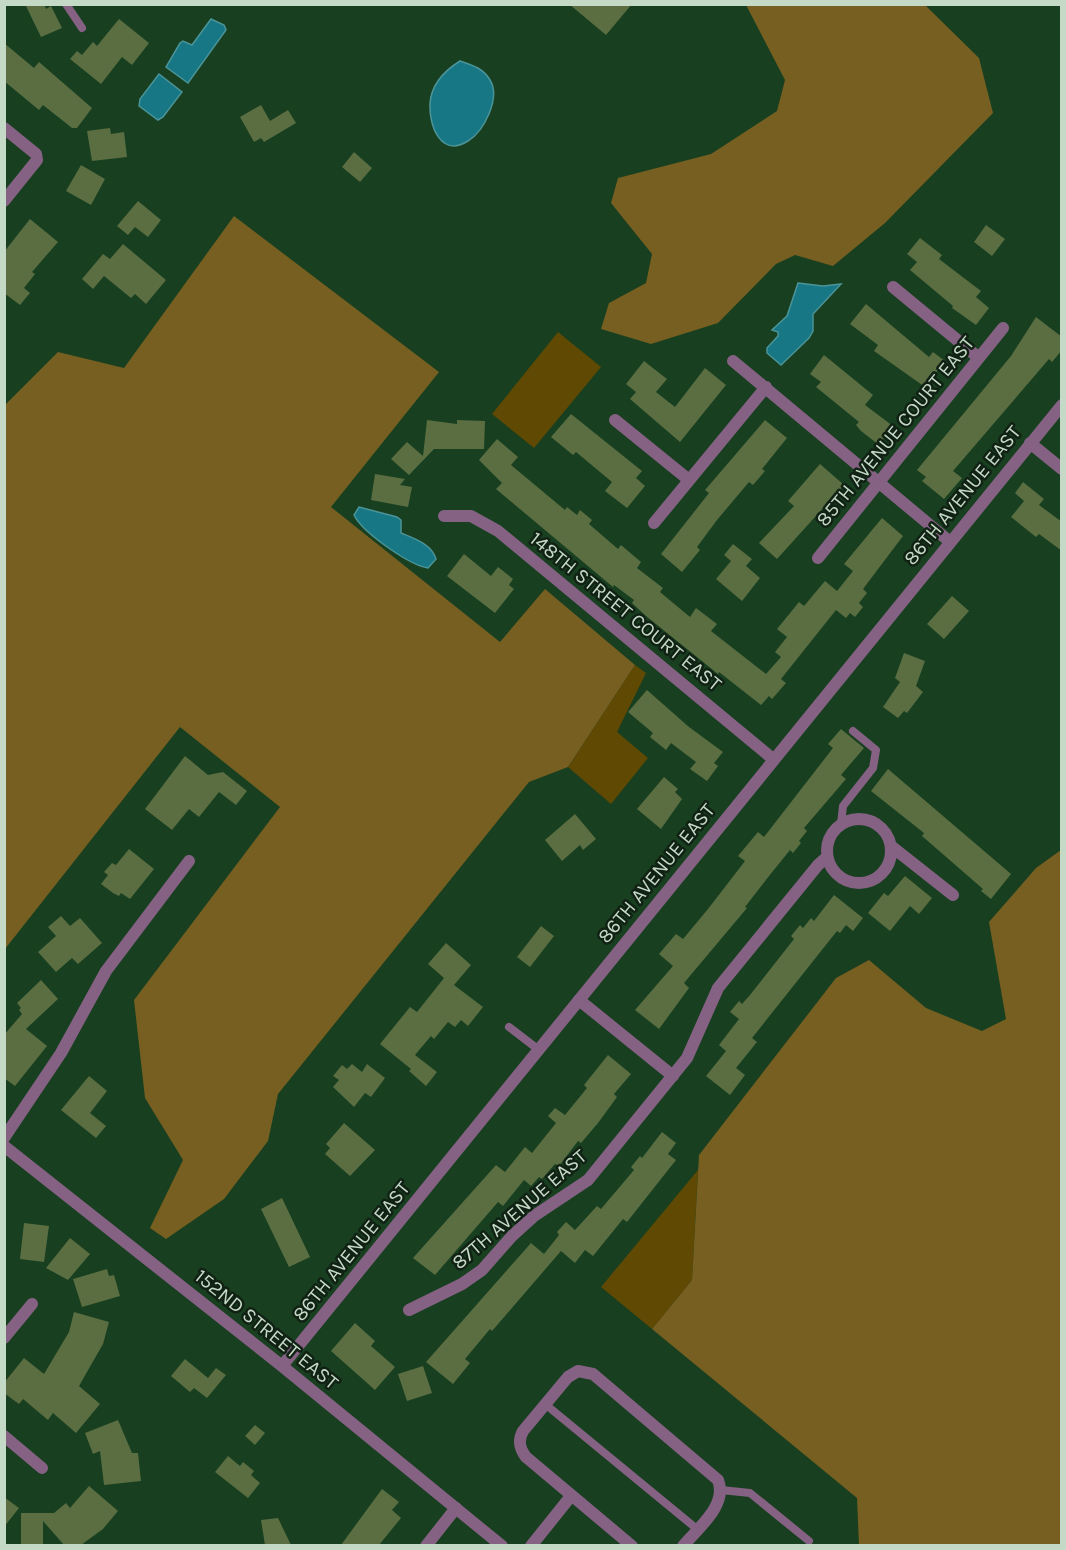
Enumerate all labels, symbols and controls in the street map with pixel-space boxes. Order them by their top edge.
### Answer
street label: 85TH AVENUE COURT EAST [812,332,979,531]
street label: 86TH AVENUE EAST [899,421,1026,570]
street label: 148TH STREET COURT EAST [525,527,726,696]
street label: 86TH AVENUE EAST [593,799,720,948]
street label: 87TH AVENUE EAST [447,1145,591,1274]
street label: 86TH AVENUE EAST [288,1177,415,1326]
street label: 152ND STREET EAST [190,1265,343,1394]

